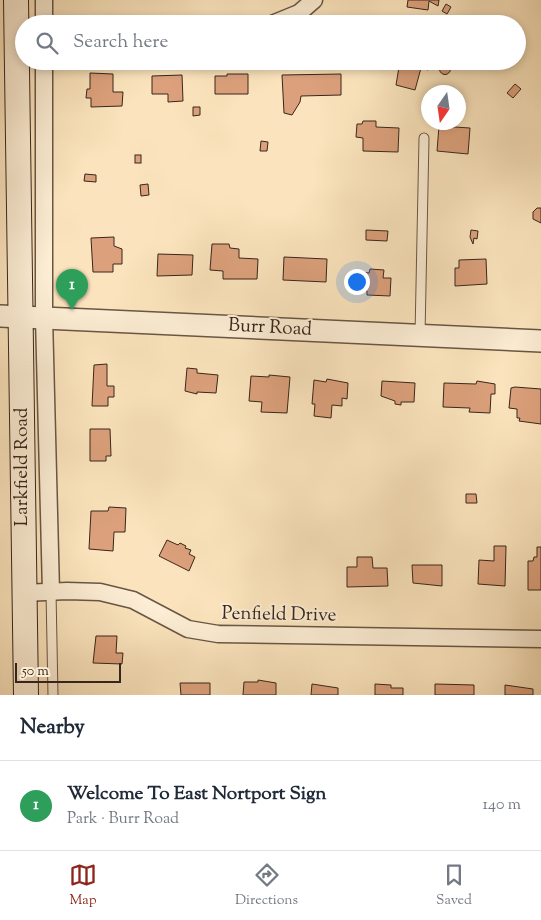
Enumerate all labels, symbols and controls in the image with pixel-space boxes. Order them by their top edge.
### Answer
search box [15,15,526,70]
icon: search [33,29,61,57]
text: Search here [73,29,168,56]
north arrow [421,85,466,130]
pin: 1 [56,269,88,310]
your location [344,269,370,295]
street label: Burr Road [227,312,313,344]
street label: Larkfield Road [9,407,36,527]
street label: Penfield Drive [221,601,337,630]
scale bar [15,660,121,683]
text: 50 m [22,662,49,682]
text: Nearby [20,713,85,743]
text: Welcome To East Nortport Sign [67,781,327,808]
text: 1 [33,794,39,817]
text: 140 m [483,794,521,817]
text: Park · Burr Road [67,808,179,831]
tab: Map [69,861,97,911]
tab: Directions [235,861,298,911]
tab: Saved [436,861,472,911]

